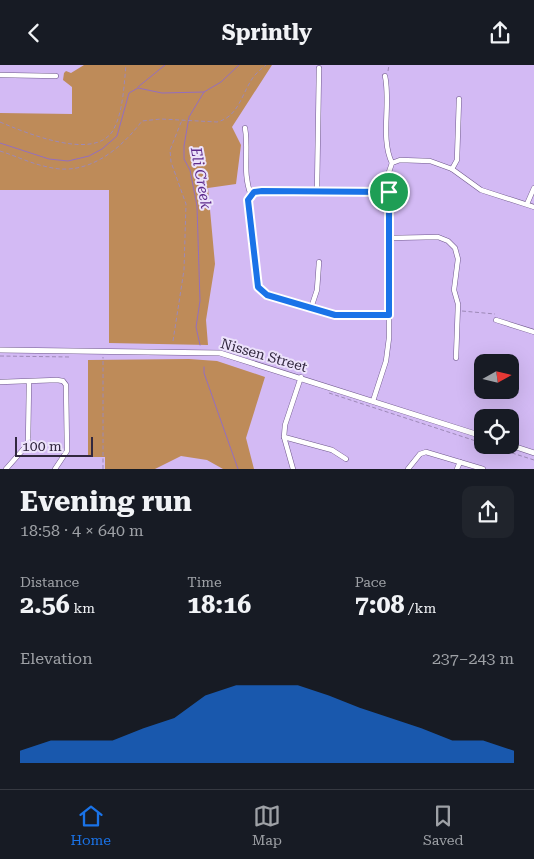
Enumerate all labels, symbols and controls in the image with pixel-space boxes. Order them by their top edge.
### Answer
icon: back [20,19,48,47]
icon: share [486,19,514,47]
text: Sprintly [222,20,312,45]
water label: Eli Creek [187,145,215,211]
pin [368,171,410,213]
icon: arrive [375,178,403,206]
street label: Nissen Street [219,335,309,375]
north arrow [474,354,519,399]
map controls [474,354,519,454]
button: locate [474,409,519,454]
scale bar [15,434,92,457]
text: 100 m [22,438,62,454]
text: Evening run [20,485,192,518]
button: share [462,486,514,538]
text: 18:58 · 4 × 640 m [20,521,144,540]
text: Distance [20,574,79,590]
text: Time [187,574,222,590]
text: Pace [355,574,386,590]
text: 2.56 [20,590,70,619]
text: 18:16 [187,590,251,619]
text: 7:08 [355,590,404,619]
text: km [70,600,95,616]
text: /km [404,600,436,616]
text: Elevation [20,649,93,668]
text: 237–243 m [432,649,514,668]
tab: Home [70,802,111,848]
tab: Map [252,802,282,848]
tab: Saved [423,802,464,848]

